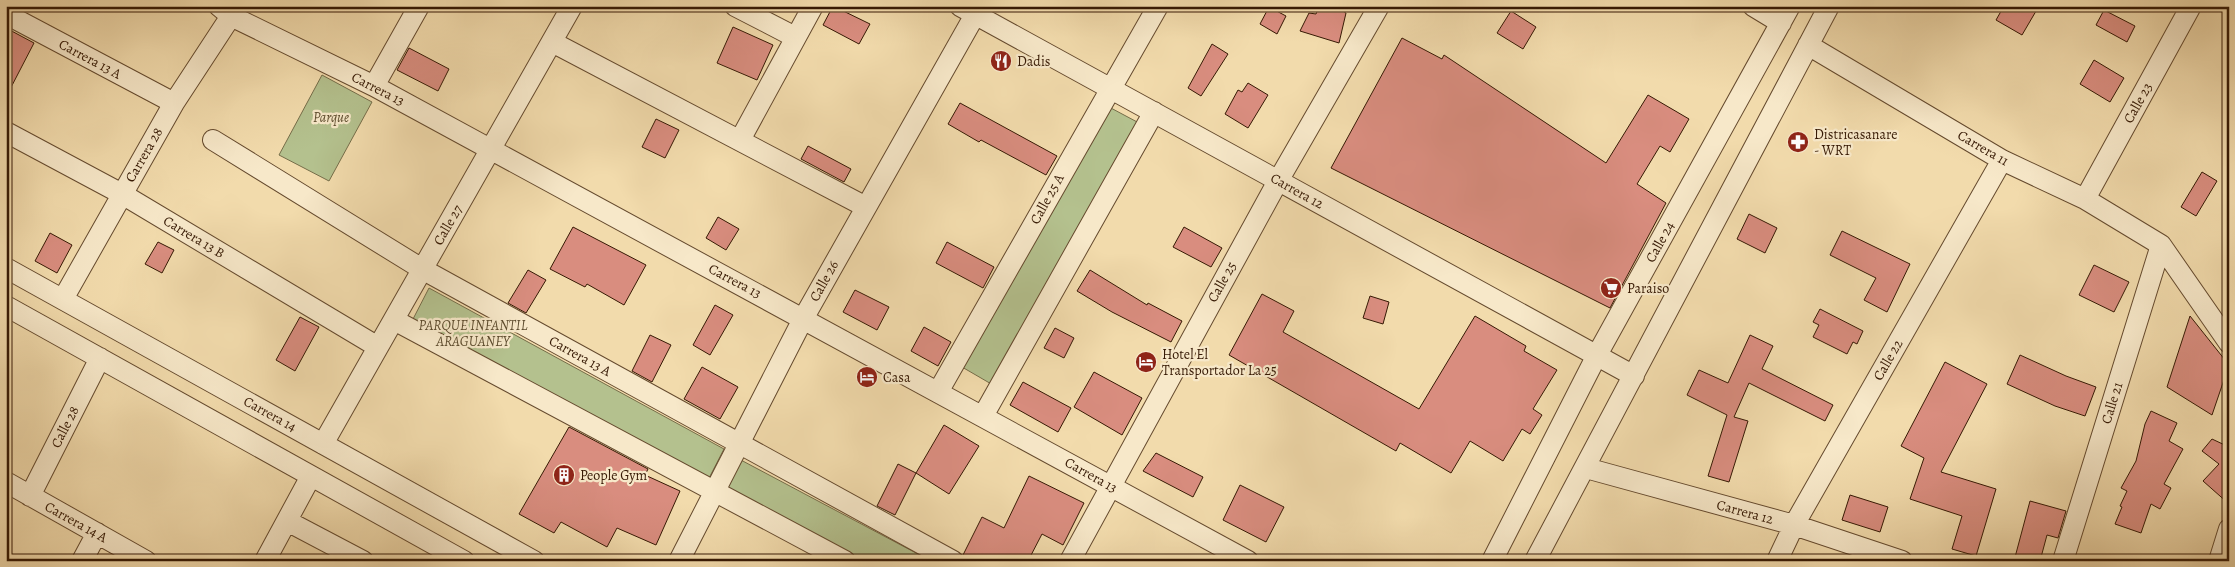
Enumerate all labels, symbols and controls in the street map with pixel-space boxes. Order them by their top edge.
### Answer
street label: Carrera 13 A [55,35,125,84]
restaurant icon: Dadis [989,49,1013,73]
place label: Dadis [1017,52,1050,71]
street label: Carrera 13 [348,68,408,111]
street label: Calle 23 [2119,79,2157,127]
park label: Parque [313,108,349,127]
street label: Carrera 28 [121,124,167,186]
place label: Districasanare - WRT [1814,125,1898,160]
street label: Carrera 11 [1954,126,2012,170]
pharmacy icon: Districasanare - WRT [1786,130,1810,154]
street label: Carrera 12 [1267,169,1327,214]
street label: Calle 25 A [1025,170,1069,228]
street label: Calle 27 [429,201,467,249]
street label: Carrera 13 B [160,211,228,263]
street label: Calle 24 [1641,218,1679,266]
street label: Calle 26 [805,257,843,305]
street label: Calle 25 [1203,258,1241,306]
street label: Carrera 13 [705,259,765,303]
supermarket icon: Paraiso [1599,276,1623,300]
place label: Paraiso [1627,279,1669,298]
park label: PARQUE INFANTIL ARAGUANEY [419,316,528,351]
street label: Carrera 13 A [546,331,615,381]
street label: Calle 22 [1869,336,1908,384]
place label: Hotel El Transportador La 25 [1162,345,1277,380]
hotel icon: Hotel El Transportador La 25 [1134,350,1158,374]
hotel icon: Casa [855,365,879,389]
place label: Casa [883,368,911,387]
street label: Calle 21 [2097,380,2127,426]
street label: Carrera 14 [240,392,300,436]
street label: Calle 28 [46,403,84,451]
street label: Carrera 13 [1061,453,1121,497]
building icon: People Gym [552,463,576,487]
place label: People Gym [580,466,647,485]
street label: Carrera 12 [1714,495,1776,529]
street label: Carrera 14 A [41,497,111,547]

